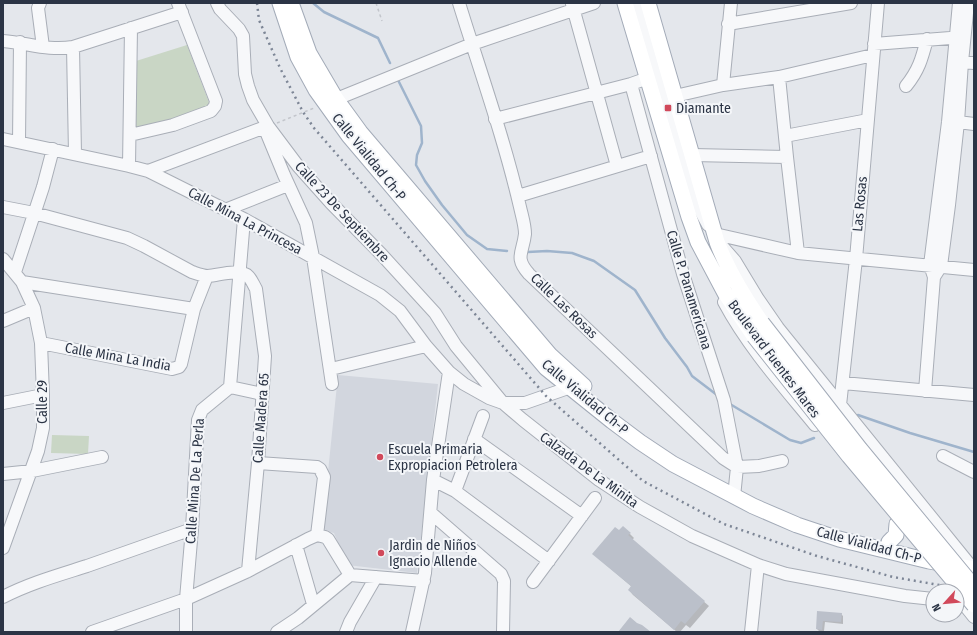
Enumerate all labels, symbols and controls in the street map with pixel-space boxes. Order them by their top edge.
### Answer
place label: Diamante [676,100,731,117]
marker: Diamante [663,103,673,113]
street label: Calle Vialidad Ch-P [328,110,410,204]
street label: Calle 23 De Septiembre [291,158,393,266]
street label: Las Rosas [849,176,871,232]
street label: Calle Mina La Princesa [185,184,305,258]
street label: Calle P. Panamericana [663,228,715,352]
street label: Calle Las Rosas [527,270,601,342]
street label: Boulevard Fuentes Mares [724,297,824,421]
street label: Calle Mina La India [64,339,173,375]
street label: Calle Vialidad Ch-P [538,356,632,438]
street label: Calle Madera 65 [249,372,273,464]
street label: Calle 29 [34,380,51,424]
street label: Calle Mina De La Perla [182,417,208,544]
street label: Calzada De La Minita [536,429,642,512]
place label: Escuela Primaria Expropiacion Petrolera [388,441,518,474]
marker: Escuela Primaria Expropiacion Petrolera [375,452,385,462]
street label: Calle Vialidad Ch-P [815,523,923,567]
place label: Jardin de Niños Ignacio Allende [389,537,477,570]
marker: Jardin de Niños Ignacio Allende [376,548,386,558]
north arrow [925,583,965,623]
text: N [929,601,944,613]

